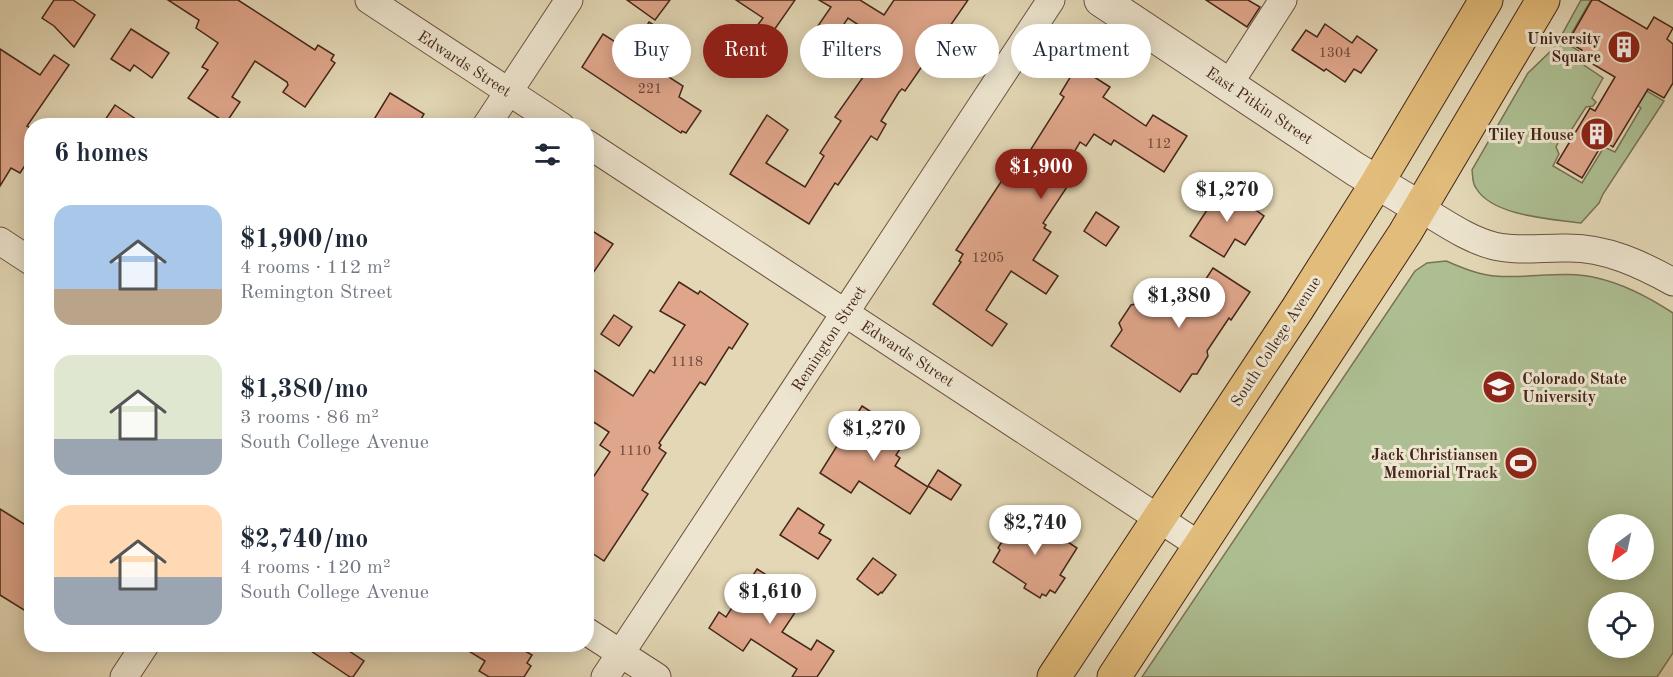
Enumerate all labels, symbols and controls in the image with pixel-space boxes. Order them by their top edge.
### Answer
chip: Buy [612,24,691,78]
chip: Rent [703,24,788,78]
chip: Filters [800,24,903,78]
chip: New [915,24,999,78]
chip: Apartment [1011,24,1151,78]
street label: Edwards Street [414,29,514,101]
building icon: University Square [1606,29,1642,65]
place label: University Square [1527,32,1601,66]
house number: 1304 [1319,46,1351,60]
street label: East Pitkin Street [1203,65,1315,148]
house number: 221 [638,82,662,96]
building icon: Tiley House [1579,116,1615,152]
place label: Tiley House [1488,128,1574,144]
house number: 112 [1147,137,1171,151]
icon: filters [531,138,564,171]
text: 6 homes [54,141,148,167]
pin: $1,900 [992,149,1090,200]
text: $1,900 [1009,158,1073,178]
pin: $1,270 [1178,172,1276,223]
text: $1,270 [1195,181,1259,201]
text: $1,900/mo [240,227,368,253]
icon: home [102,229,174,301]
house number: 1205 [972,251,1004,265]
text: 4 rooms · 112 m² [240,258,390,278]
street label: South College Avenue [1229,274,1325,410]
pin: $1,380 [1130,278,1228,329]
text: Remington Street [240,283,393,303]
street label: Remington Street [790,283,870,395]
text: $1,380 [1147,287,1211,307]
street label: Edwards Street [857,319,957,391]
house number: 1118 [671,355,703,369]
school or university icon: Colorado State University [1481,369,1517,405]
place label: Colorado State University [1522,372,1627,406]
text: $1,380/mo [240,377,368,403]
icon: home [102,379,174,451]
text: 3 rooms · 86 m² [240,408,379,428]
pin: $1,270 [825,411,923,462]
text: $1,270 [842,420,906,440]
text: South College Avenue [240,433,429,453]
house number: 1110 [619,444,651,458]
sports icon: Jack Christiansen Memorial Track [1503,445,1539,481]
place label: Jack Christiansen Memorial Track [1371,448,1498,482]
pin: $2,740 [986,505,1084,556]
text: $2,740 [1003,514,1067,534]
north arrow [1588,514,1654,580]
map controls [1588,514,1654,658]
text: $2,740/mo [240,527,368,553]
icon: home [102,529,174,601]
text: 4 rooms · 120 m² [240,558,390,578]
pin: $1,610 [721,574,819,625]
text: South College Avenue [240,583,429,603]
text: $1,610 [738,583,802,603]
button: locate [1588,592,1654,658]

